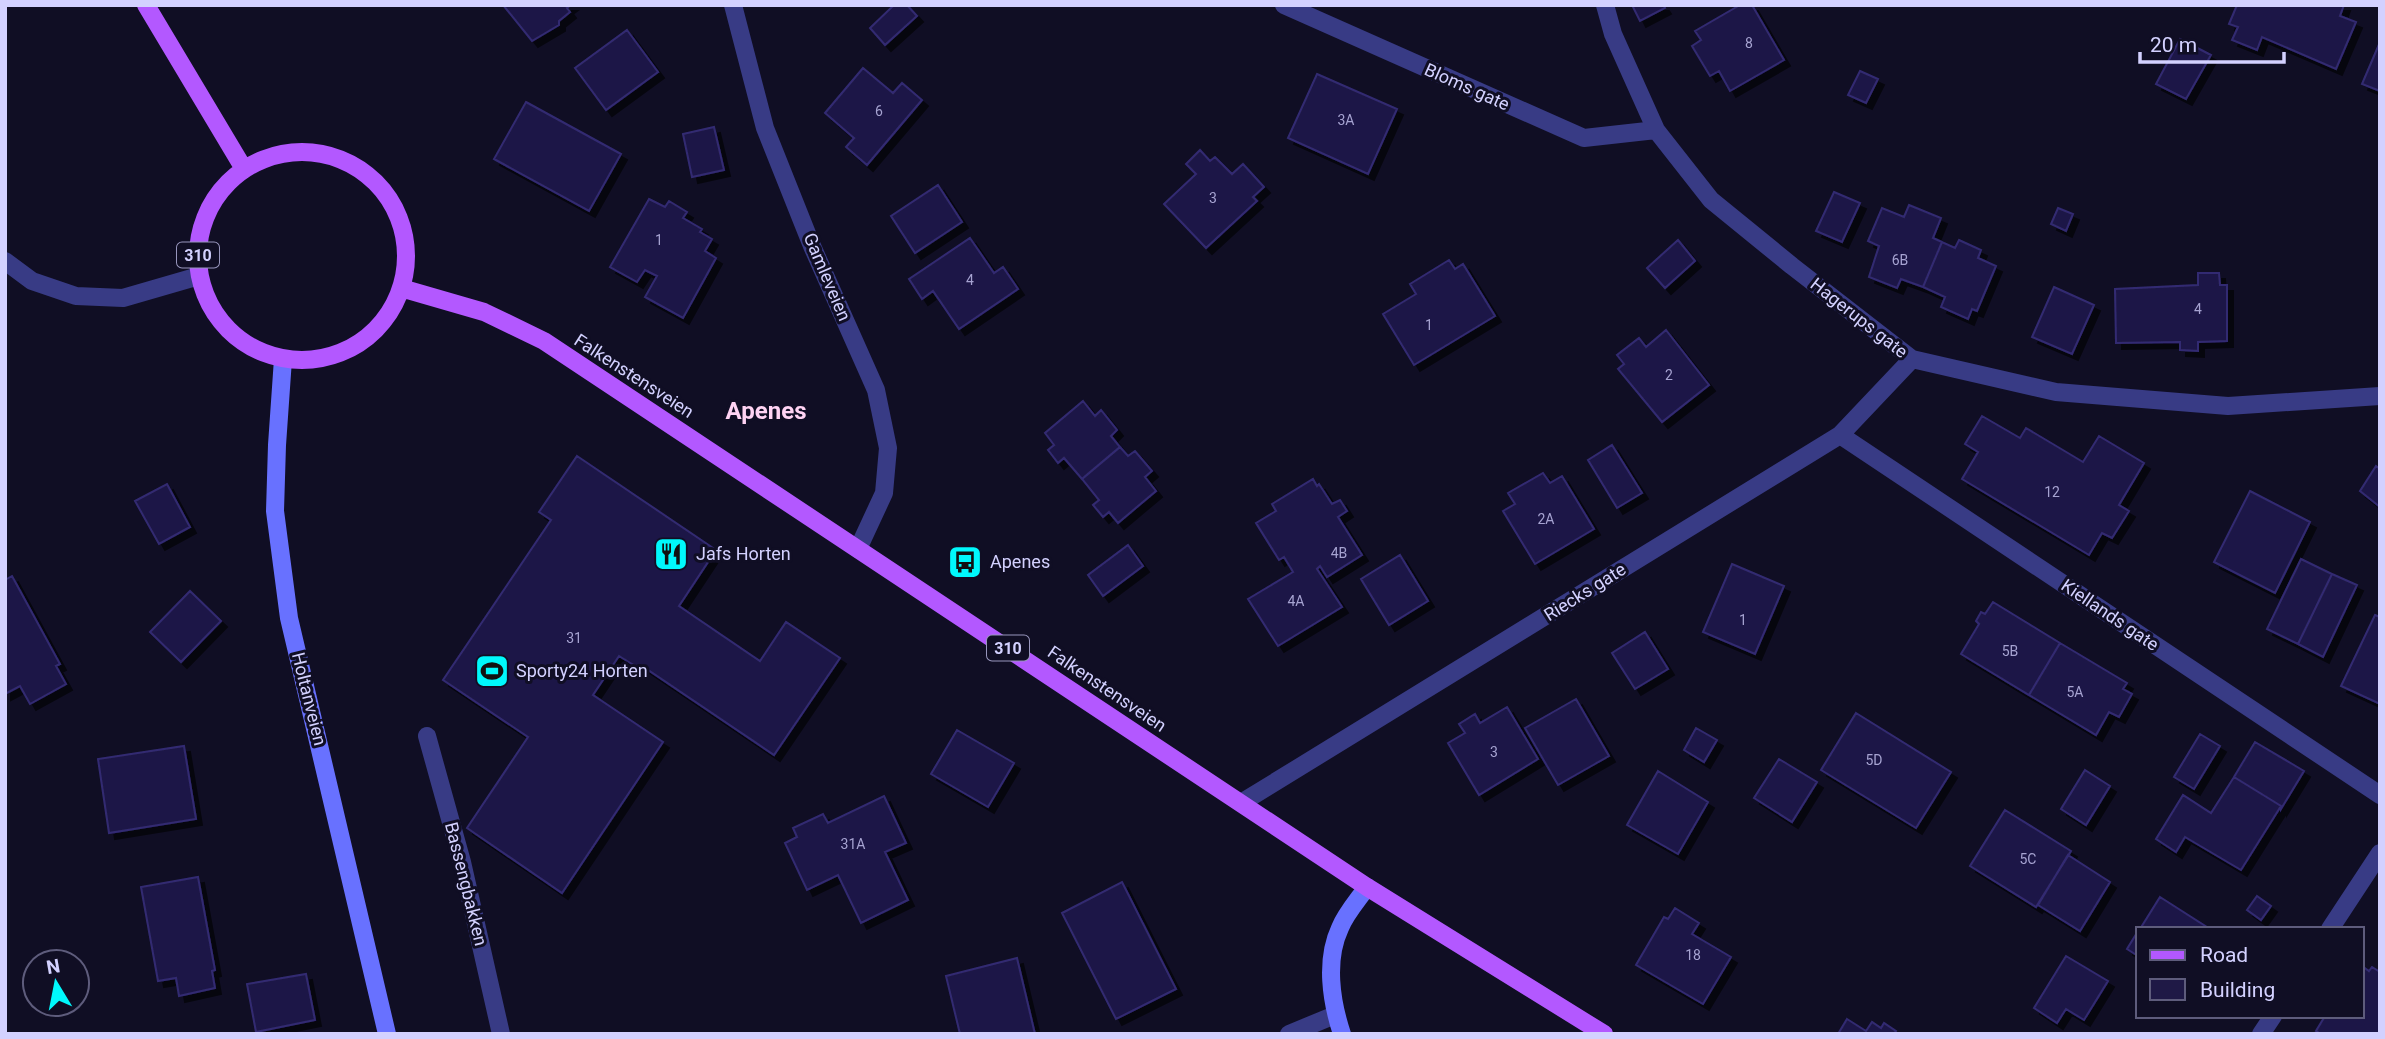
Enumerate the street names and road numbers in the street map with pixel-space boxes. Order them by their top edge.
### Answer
street label: Bloms gate [1421,58,1513,115]
street label: Gamleveien [799,230,855,324]
road number: 310 [177,243,219,268]
street label: Hagerups gate [1807,273,1912,362]
street label: Falkenstensveien [571,329,698,422]
street label: Riecks gate [1540,558,1630,625]
street label: Kiellands gate [2058,574,2163,655]
road number: 310 [987,636,1029,660]
street label: Falkenstensveien [1044,641,1170,736]
street label: Holtanveien [288,650,331,748]
street label: Bassengbakken [441,820,492,948]

